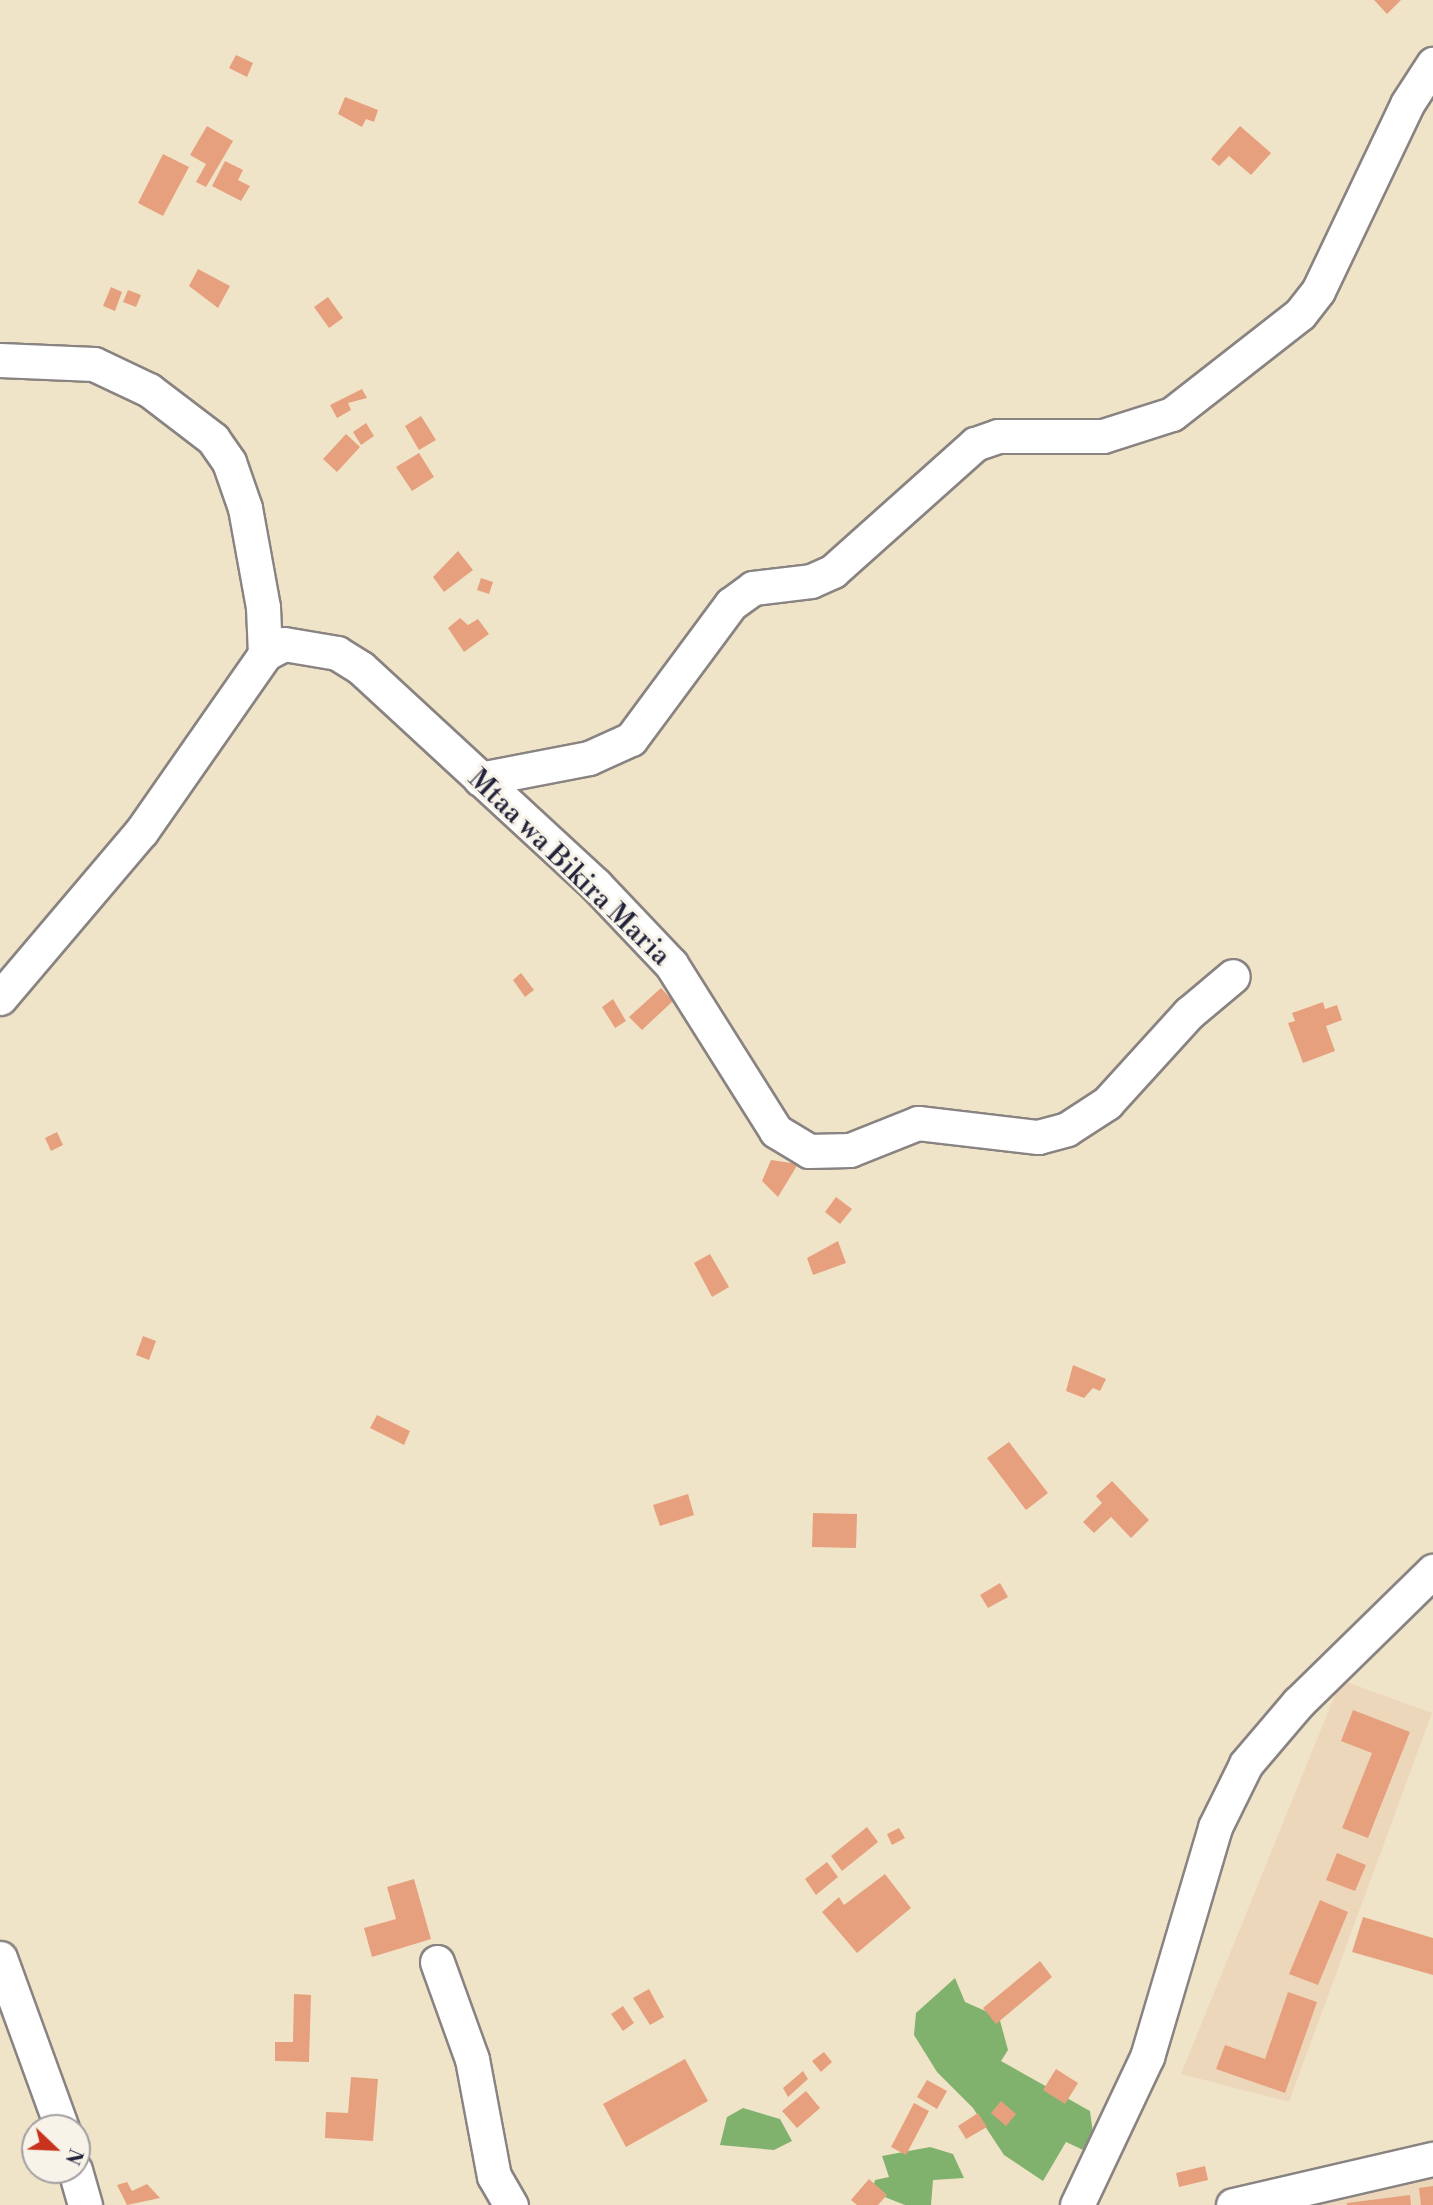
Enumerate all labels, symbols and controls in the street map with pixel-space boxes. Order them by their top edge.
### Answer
street label: Mtaa wa Bikira Maria [461,763,677,973]
north arrow [21,2114,91,2184]
text: N [60,2145,87,2168]

